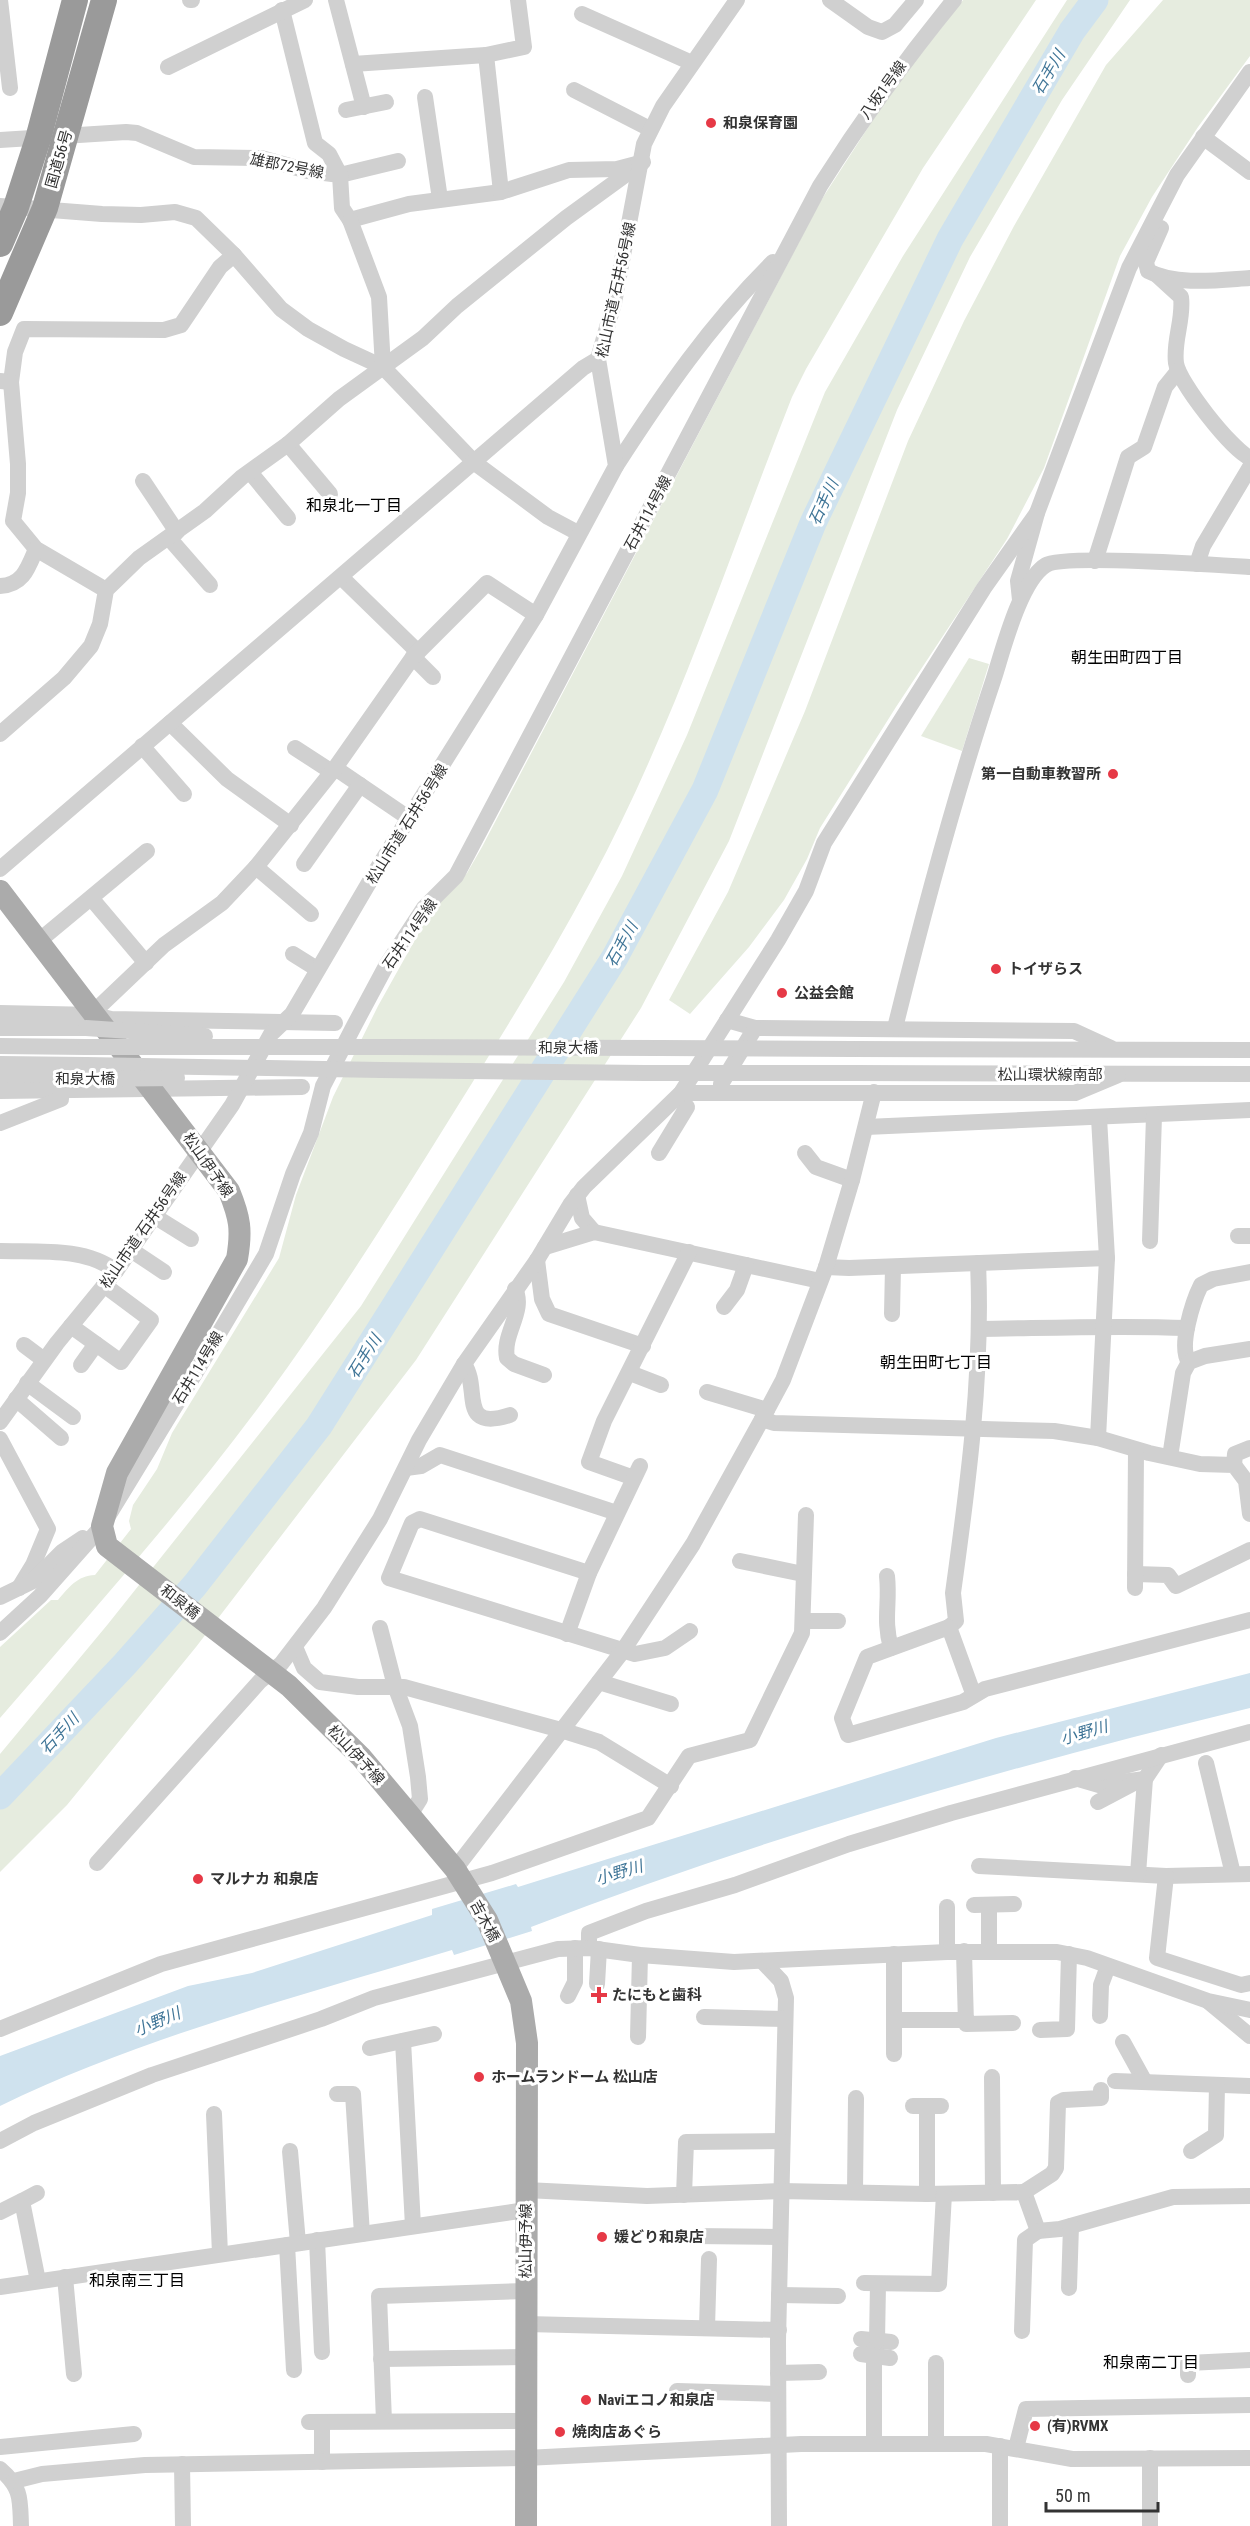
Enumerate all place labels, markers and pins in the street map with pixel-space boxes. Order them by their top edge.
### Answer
place label: 和泉保育園 [723,114,798,132]
marker: 和泉保育園 [704,116,718,130]
place label: 第一自動車教習所 [981,765,1101,783]
marker: 第一自動車教習所 [1106,767,1120,781]
place label: トイザらス [1008,960,1083,978]
marker: トイザらス [989,962,1003,976]
place label: 公益会館 [794,984,854,1002]
marker: 公益会館 [775,986,789,1000]
place label: マルナカ 和泉店 [210,1870,318,1888]
marker: マルナカ 和泉店 [191,1872,205,1886]
marker: たにもと歯科 [590,1986,608,2004]
place label: たにもと歯科 [612,1986,702,2004]
place label: ホームランドーム 松山店 [491,2068,658,2086]
marker: ホームランドーム 松山店 [472,2070,486,2084]
place label: 媛どり和泉店 [614,2228,704,2246]
marker: 媛どり和泉店 [595,2230,609,2244]
place label: Naviエコノ和泉店 [598,2391,715,2409]
marker: Naviエコノ和泉店 [579,2393,593,2407]
place label: (有)RVMX [1047,2417,1109,2435]
marker: (有)RVMX [1028,2419,1042,2433]
place label: 焼肉店あぐら [572,2423,662,2441]
marker: 焼肉店あぐら [553,2425,567,2439]

